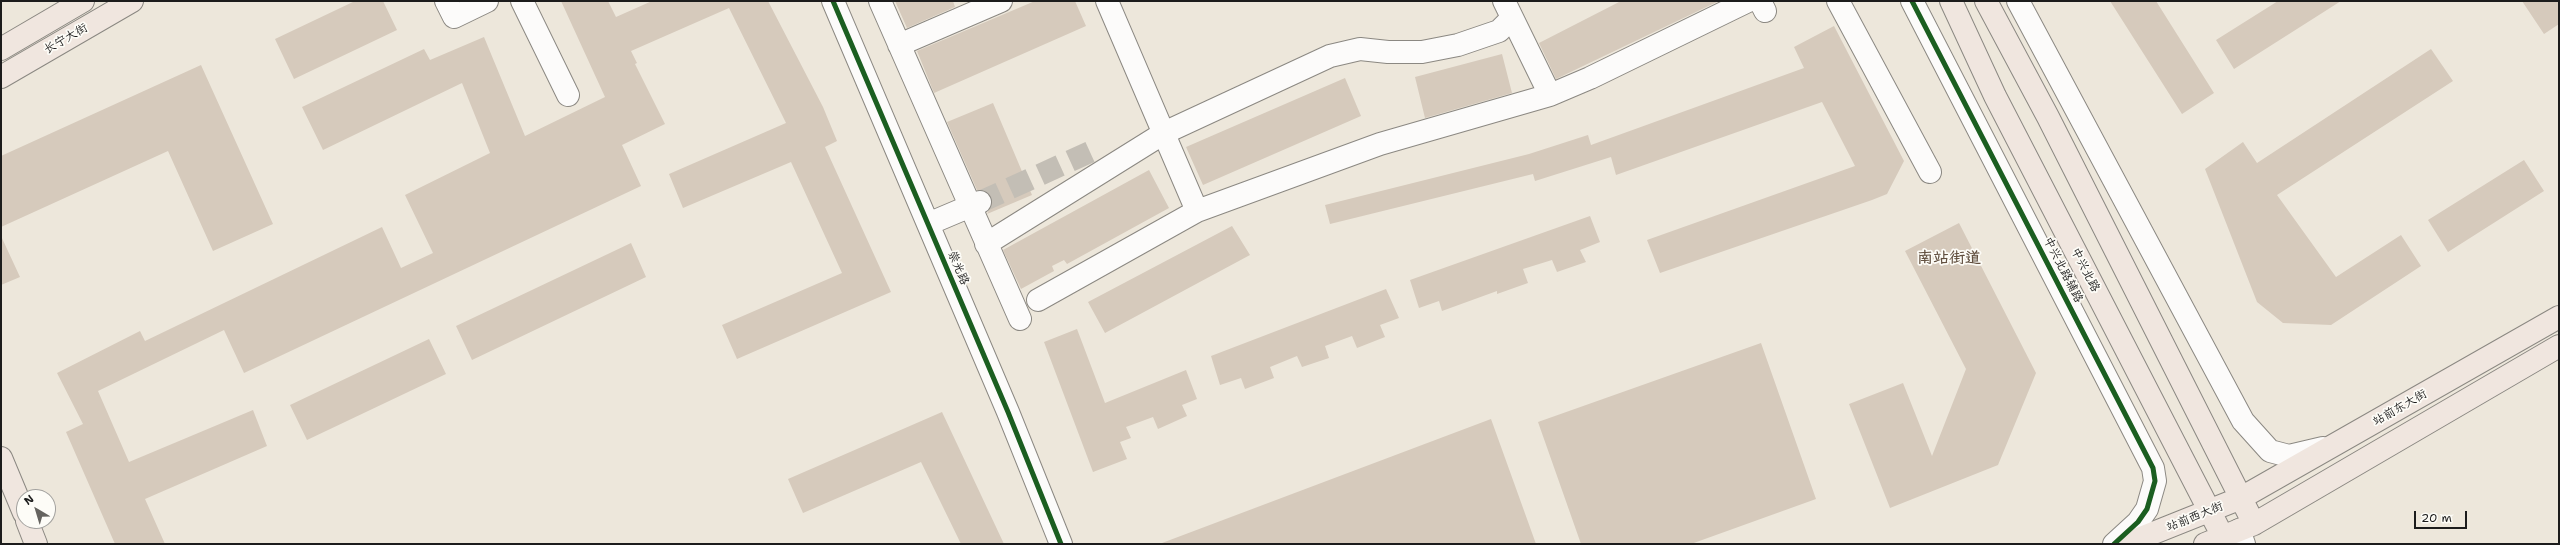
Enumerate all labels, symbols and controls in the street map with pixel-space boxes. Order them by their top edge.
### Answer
street label: 长宁大街 [42,21,90,57]
street label: 中兴北路辅路 [2040,235,2086,305]
street label: 中兴北路 [2068,245,2102,295]
street label: 崇光路 [944,249,972,287]
district label: 南站街道 [1917,249,1981,269]
street label: 站前东大街 [2370,387,2430,429]
north arrow [16,489,56,529]
text: N [21,491,37,509]
street label: 站前西大街 [2164,499,2226,535]
scale bar [2416,503,2469,529]
text: 20 m [2421,510,2452,526]

